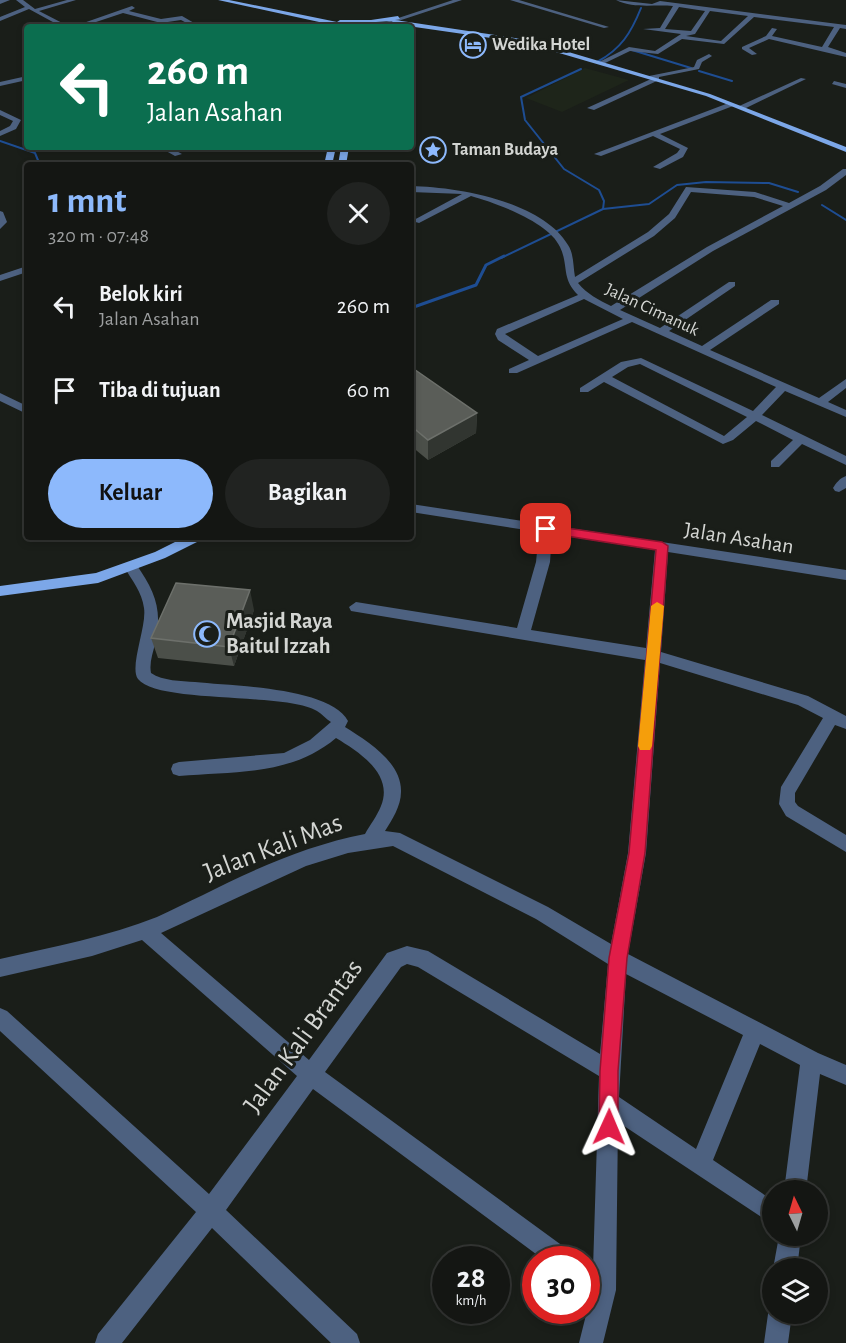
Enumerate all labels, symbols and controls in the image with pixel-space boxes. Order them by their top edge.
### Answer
hotel icon: Wedika Hotel [458,30,488,60]
place label: Wedika Hotel [492,36,590,54]
icon: left [48,48,126,126]
text: 260 m [147,50,249,92]
text: Jalan Asahan [147,99,283,126]
place icon: Taman Budaya [418,135,448,165]
place label: Taman Budaya [452,141,558,159]
button: close [327,182,390,245]
text: 1 mnt [48,183,126,219]
text: 320 m · 07:48 [48,226,149,246]
street label: Jalan Cimanuk [602,280,702,340]
text: Belok kiri [99,283,183,305]
icon: left [48,290,81,323]
text: 260 m [337,295,390,317]
text: Jalan Asahan [99,309,200,329]
icon: arrive [48,374,81,407]
text: Tiba di tujuan [99,379,221,401]
text: 60 m [347,379,390,401]
button: Keluar [48,459,213,528]
button: Bagikan [225,459,390,528]
pin [520,503,571,554]
icon: arrive [529,512,562,545]
street label: Jalan Asahan [683,518,795,558]
place label: Masjid Raya Baitul Izzah [226,610,333,657]
mosque icon: Masjid Raya Baitul Izzah [192,619,222,649]
street label: Jalan Kali Mas [200,808,346,886]
street label: Jalan Kali Brantas [239,954,367,1118]
position arrow [577,1095,641,1159]
north arrow [762,1180,828,1246]
map controls [762,1180,828,1324]
speed limit sign: 30 [522,1246,600,1324]
button: layers [762,1258,828,1324]
text: 28 [457,1263,485,1293]
text: km/h [456,1293,486,1308]

